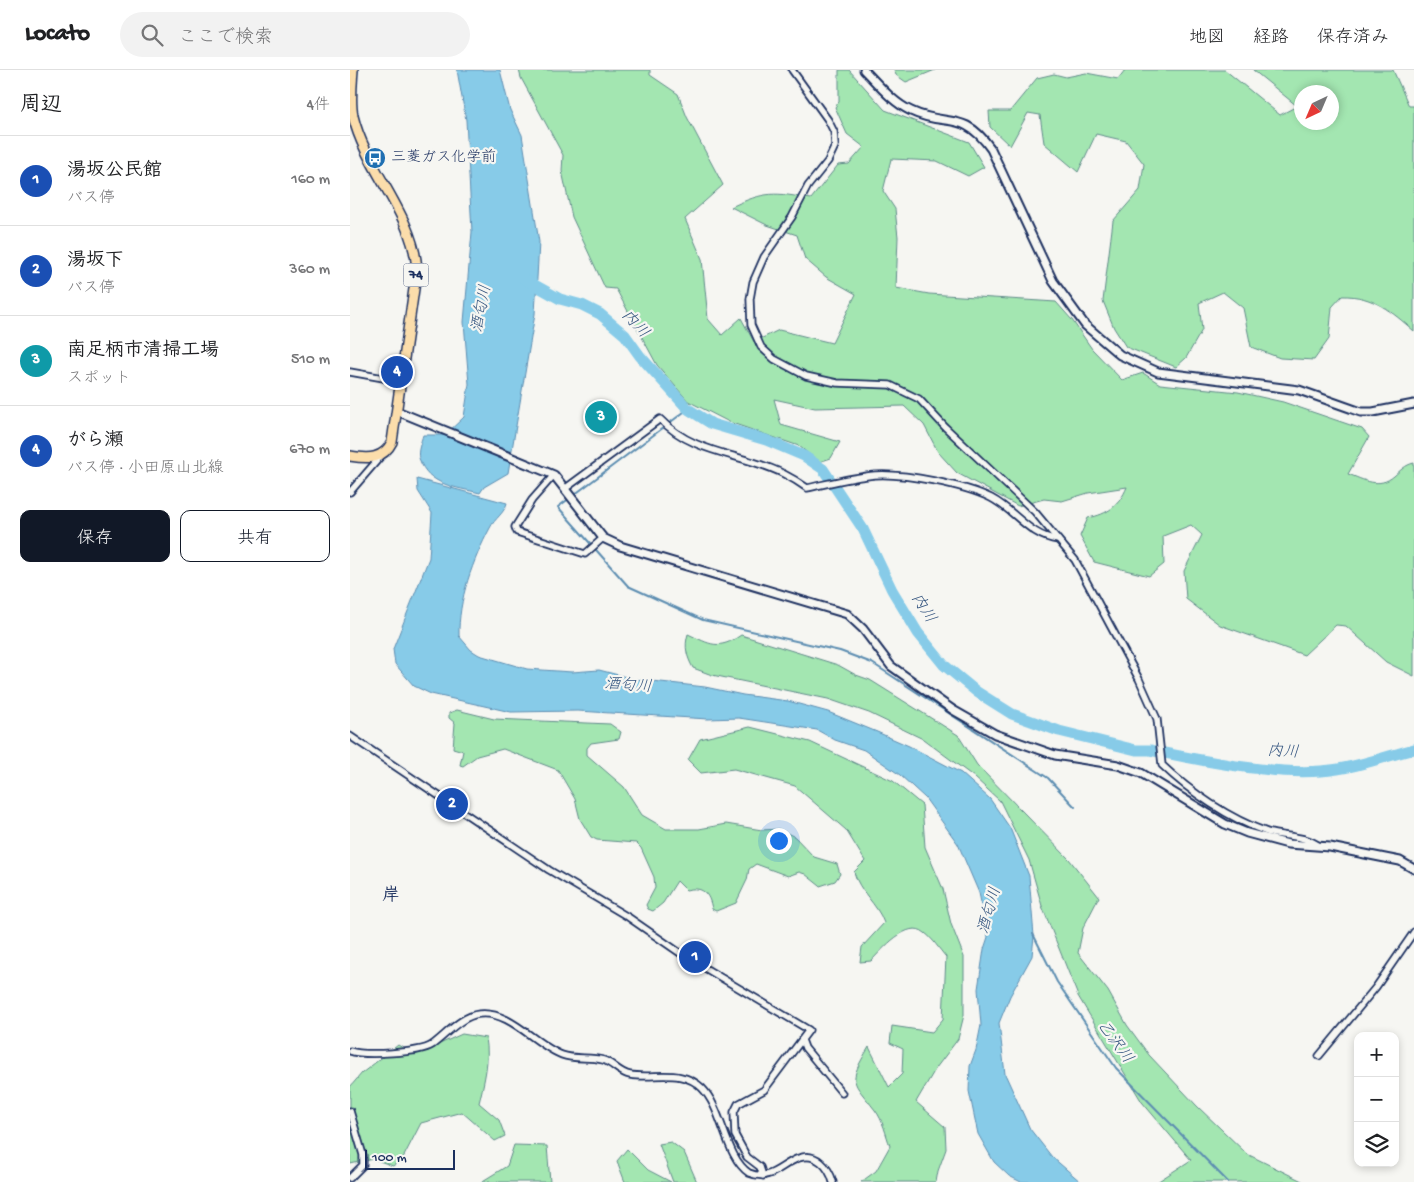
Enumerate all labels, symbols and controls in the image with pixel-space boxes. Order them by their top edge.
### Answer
search box [120,12,470,57]
text: Locato [25,20,90,49]
icon: search [138,21,166,49]
text: ここで検索 [178,27,273,50]
text: 地図 [1189,28,1225,49]
text: 経路 [1253,28,1289,49]
text: 保存済み [1317,28,1389,49]
north arrow [1294,85,1339,130]
text: 周辺 [20,94,62,119]
text: 4件 [306,97,330,116]
bus stop icon: 三菱ガス化学前 [363,146,387,170]
place label: 三菱ガス化学前 [391,148,496,167]
text: 湯坂公民館 [67,160,162,183]
text: 1 [33,171,39,190]
text: 160 m [291,171,330,190]
text: バス停 [67,190,115,209]
text: 湯坂下 [67,250,124,273]
text: 2 [32,261,40,280]
text: 360 m [289,261,330,280]
road number: 74 [404,264,428,286]
text: バス停 [67,280,115,299]
water label: 酒匂川 [468,283,497,334]
water label: 内川 [616,306,653,343]
text: 南足柄市清掃工場 [67,340,219,363]
text: 3 [32,351,40,370]
text: 510 m [291,351,330,370]
pin: 4 [381,353,413,391]
text: スポット [67,370,131,389]
pin: 3 [585,398,617,436]
text: がら瀬 [67,430,124,453]
text: 4 [32,441,40,460]
text: 670 m [289,441,330,460]
text: バス停 · 小田原山北線 [67,460,224,479]
button: 保存 [20,510,170,562]
button: 共有 [180,510,330,562]
water label: 内川 [905,590,939,628]
water label: 酒匂川 [603,675,653,698]
water label: 内川 [1266,741,1300,764]
pin: 2 [436,785,468,823]
your location [766,828,792,854]
district label: 岸 [382,885,400,907]
water label: 酒匂川 [974,885,1007,937]
pin: 1 [679,938,711,976]
water label: 乙沢川 [1092,1017,1137,1068]
map controls [1354,1032,1399,1167]
button: + [1354,1032,1399,1077]
button: − [1354,1077,1399,1122]
button: layers [1354,1122,1399,1167]
scale bar [365,1147,455,1170]
text: 100 m [372,1150,407,1167]

